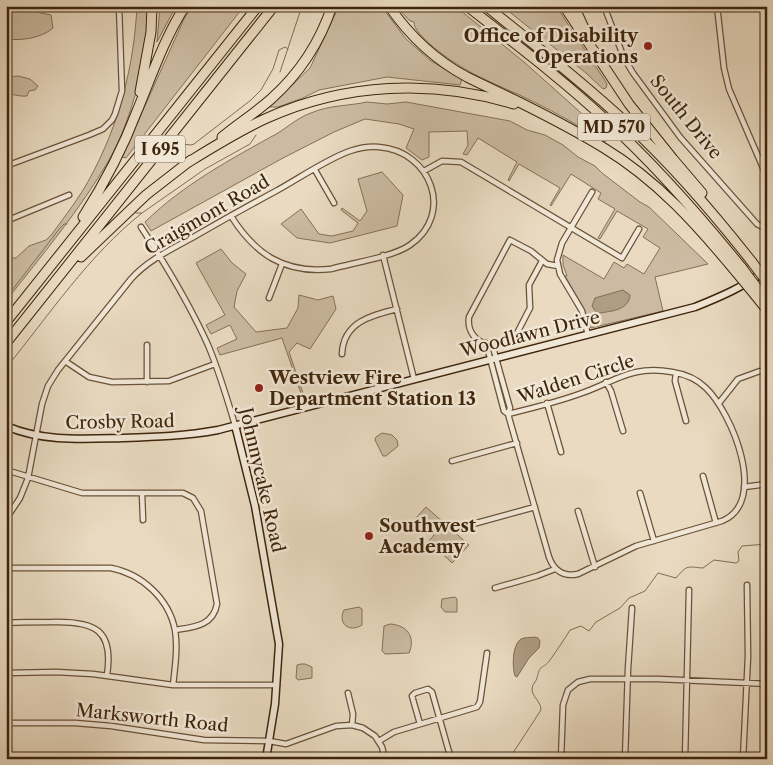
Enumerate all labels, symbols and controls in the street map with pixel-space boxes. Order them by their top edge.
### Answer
place label: Office of Disability Operations [464,25,639,68]
marker: Office of Disability Operations [642,40,654,52]
street label: South Drive [645,70,727,164]
road number: MD 570 [578,114,650,140]
road number: I 695 [135,136,185,162]
street label: Craigmont Road [141,170,273,260]
street label: Woodlawn Drive [457,306,602,362]
street label: Walden Circle [514,350,637,409]
place label: Westview Fire Department Station 13 [268,367,476,410]
marker: Westview Fire Department Station 13 [253,382,265,394]
street label: Johnnycake Road [234,402,289,555]
street label: Crosby Road [65,410,175,434]
place label: Southwest Academy [378,515,477,558]
marker: Southwest Academy [363,530,375,542]
street label: Marksworth Road [75,699,229,737]

